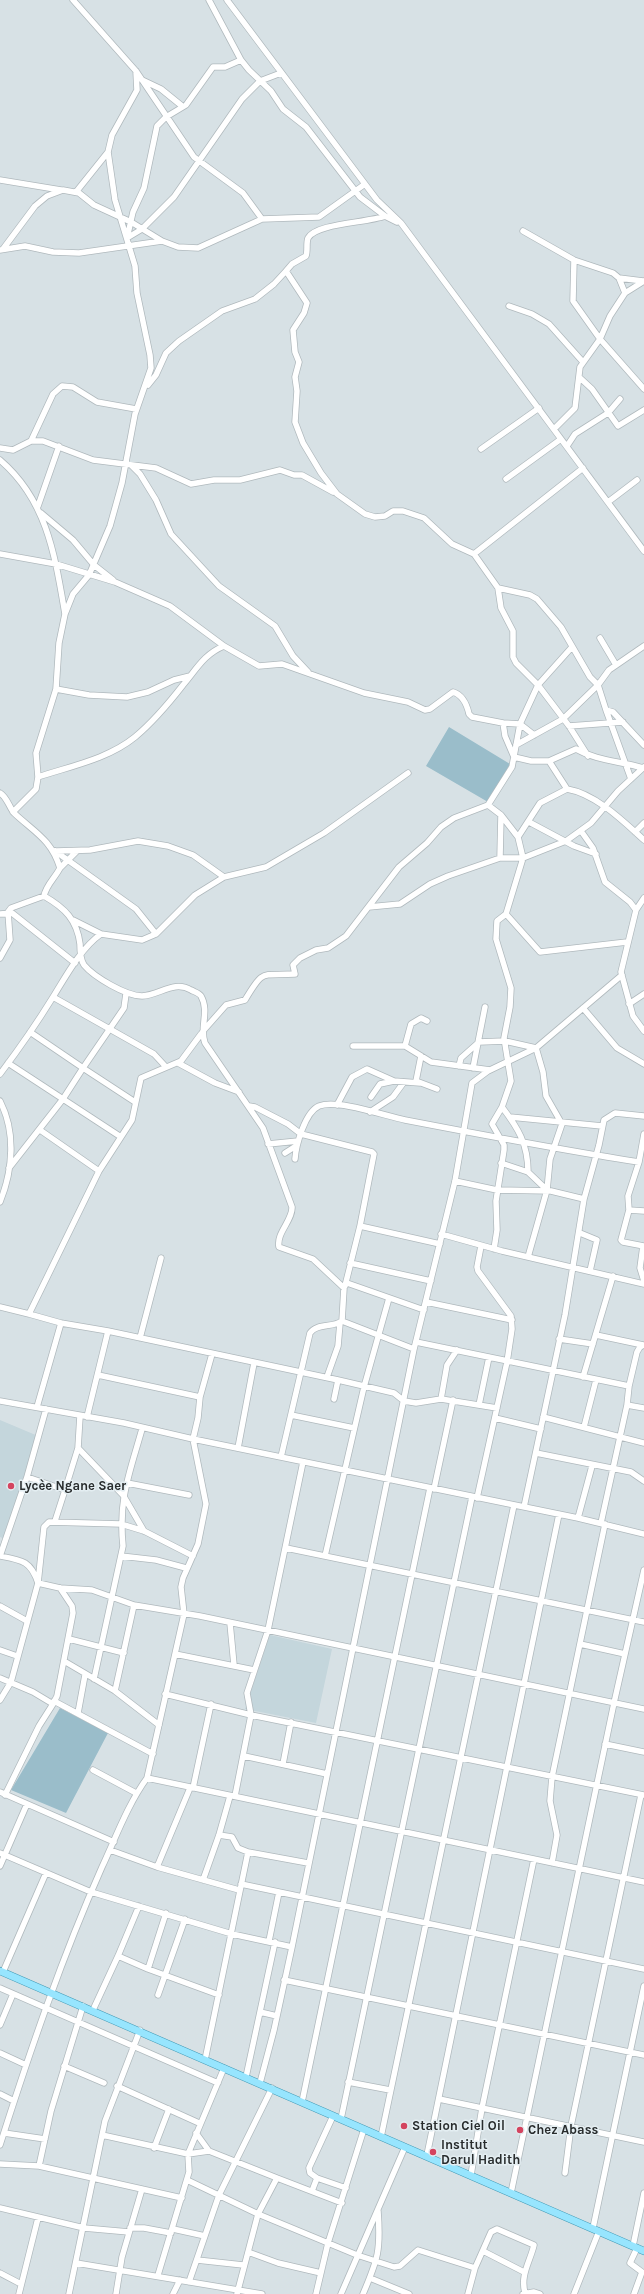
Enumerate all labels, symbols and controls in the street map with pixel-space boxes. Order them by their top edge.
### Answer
place label: Lycèe Ngane Saer [19,1478,126,1494]
marker: Lycèe Ngane Saer [6,1481,16,1491]
place label: Station Ciel Oil [412,2118,505,2134]
marker: Station Ciel Oil [399,2121,409,2131]
place label: Chez Abass [528,2122,598,2138]
marker: Chez Abass [515,2125,525,2135]
place label: Institut Darul Hadith [441,2137,520,2168]
marker: Institut Darul Hadith [428,2147,438,2157]

